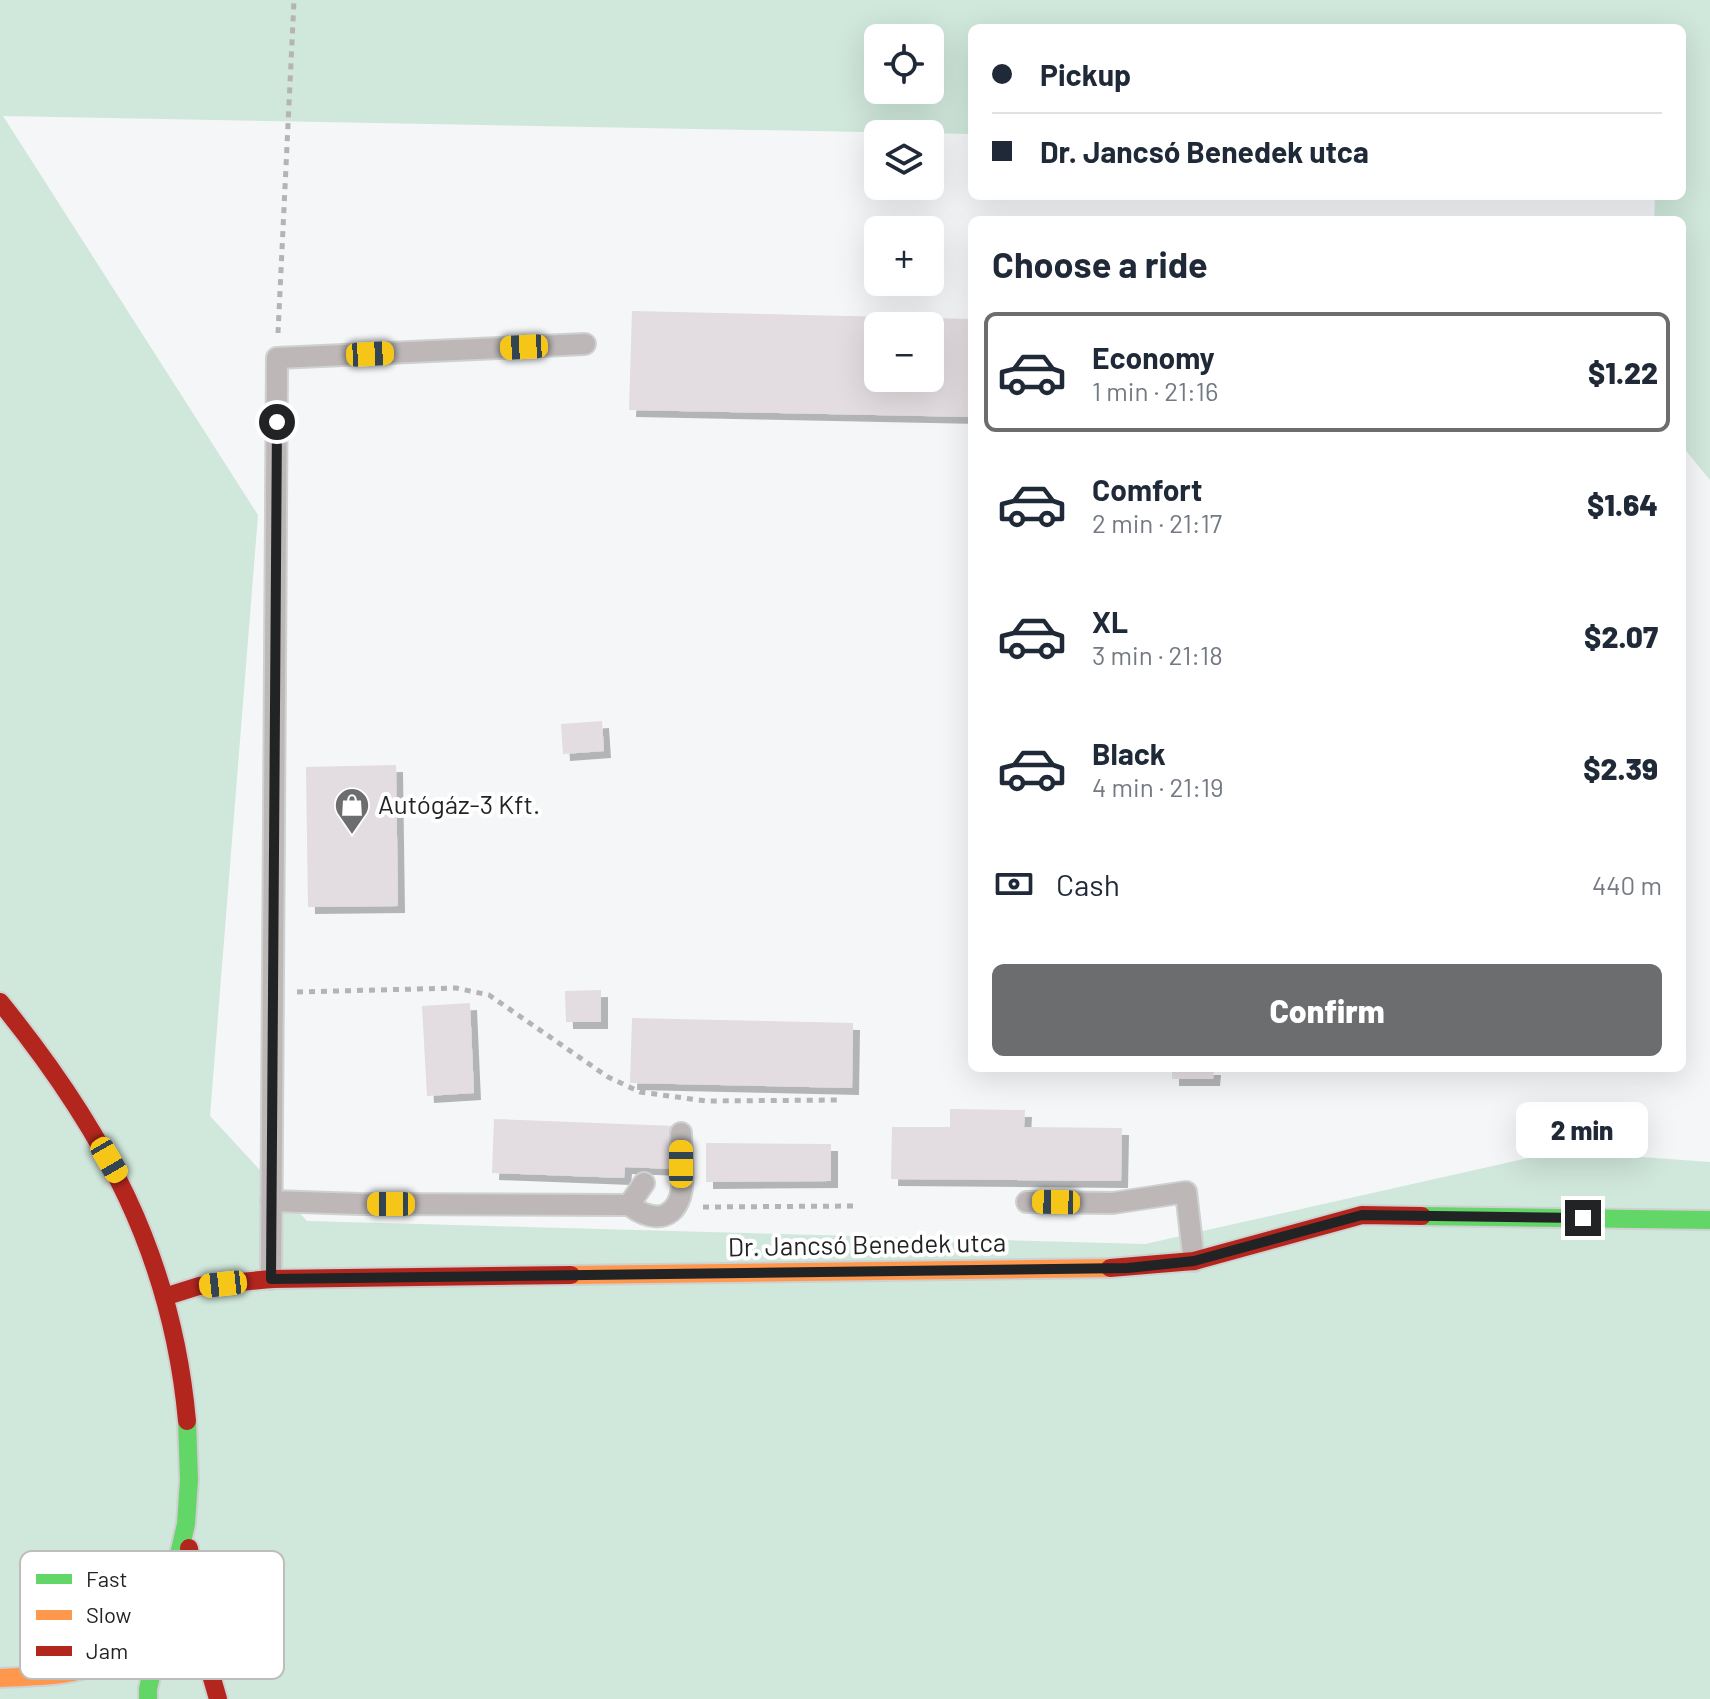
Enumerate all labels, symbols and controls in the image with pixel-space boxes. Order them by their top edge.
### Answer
map controls [864,24,944,392]
button: locate [864,24,944,104]
text: Pickup [1040,56,1131,92]
button: layers [864,120,944,200]
text: Dr. Jancsó Benedek utca [1040,133,1369,169]
button: + [864,216,944,296]
text: Choose a ride [992,242,1208,285]
button: − [864,312,944,392]
car [499,334,549,360]
icon: car [996,336,1068,408]
text: Economy [1092,339,1215,375]
car [345,341,395,367]
text: $1.22 [1588,354,1658,390]
text: 1 min · 21:16 [1092,375,1218,406]
route start [259,404,295,440]
icon: car [996,468,1068,540]
text: Comfort [1092,471,1202,507]
text: $1.64 [1587,486,1658,522]
text: 2 min · 21:17 [1092,507,1222,538]
icon: car [996,600,1068,672]
text: XL [1092,603,1128,639]
text: $2.07 [1584,618,1658,654]
text: 3 min · 21:18 [1092,639,1223,670]
icon: car [996,732,1068,804]
text: Black [1092,735,1166,771]
text: $2.39 [1583,750,1658,786]
text: 4 min · 21:19 [1092,771,1224,802]
shop icon: Autógáz-3 Kft. [333,786,371,836]
place label: Autógáz-3 Kft. [378,788,540,819]
icon: cash [992,862,1036,906]
text: Cash [1056,866,1120,902]
text: 440 m [1592,869,1662,900]
button: Confirm [992,964,1662,1056]
callout: 2 min [1517,1102,1649,1158]
text: 2 min [1551,1114,1613,1145]
car [87,1133,131,1187]
car [669,1140,693,1188]
car [1032,1190,1080,1214]
car [367,1192,415,1216]
route end [1565,1200,1601,1236]
street label: Dr. Jancsó Benedek utca [728,1226,1006,1261]
car [198,1270,248,1298]
legend [20,1551,284,1679]
text: Fast [86,1565,128,1591]
text: Slow [86,1601,131,1627]
text: Jam [86,1637,128,1663]

